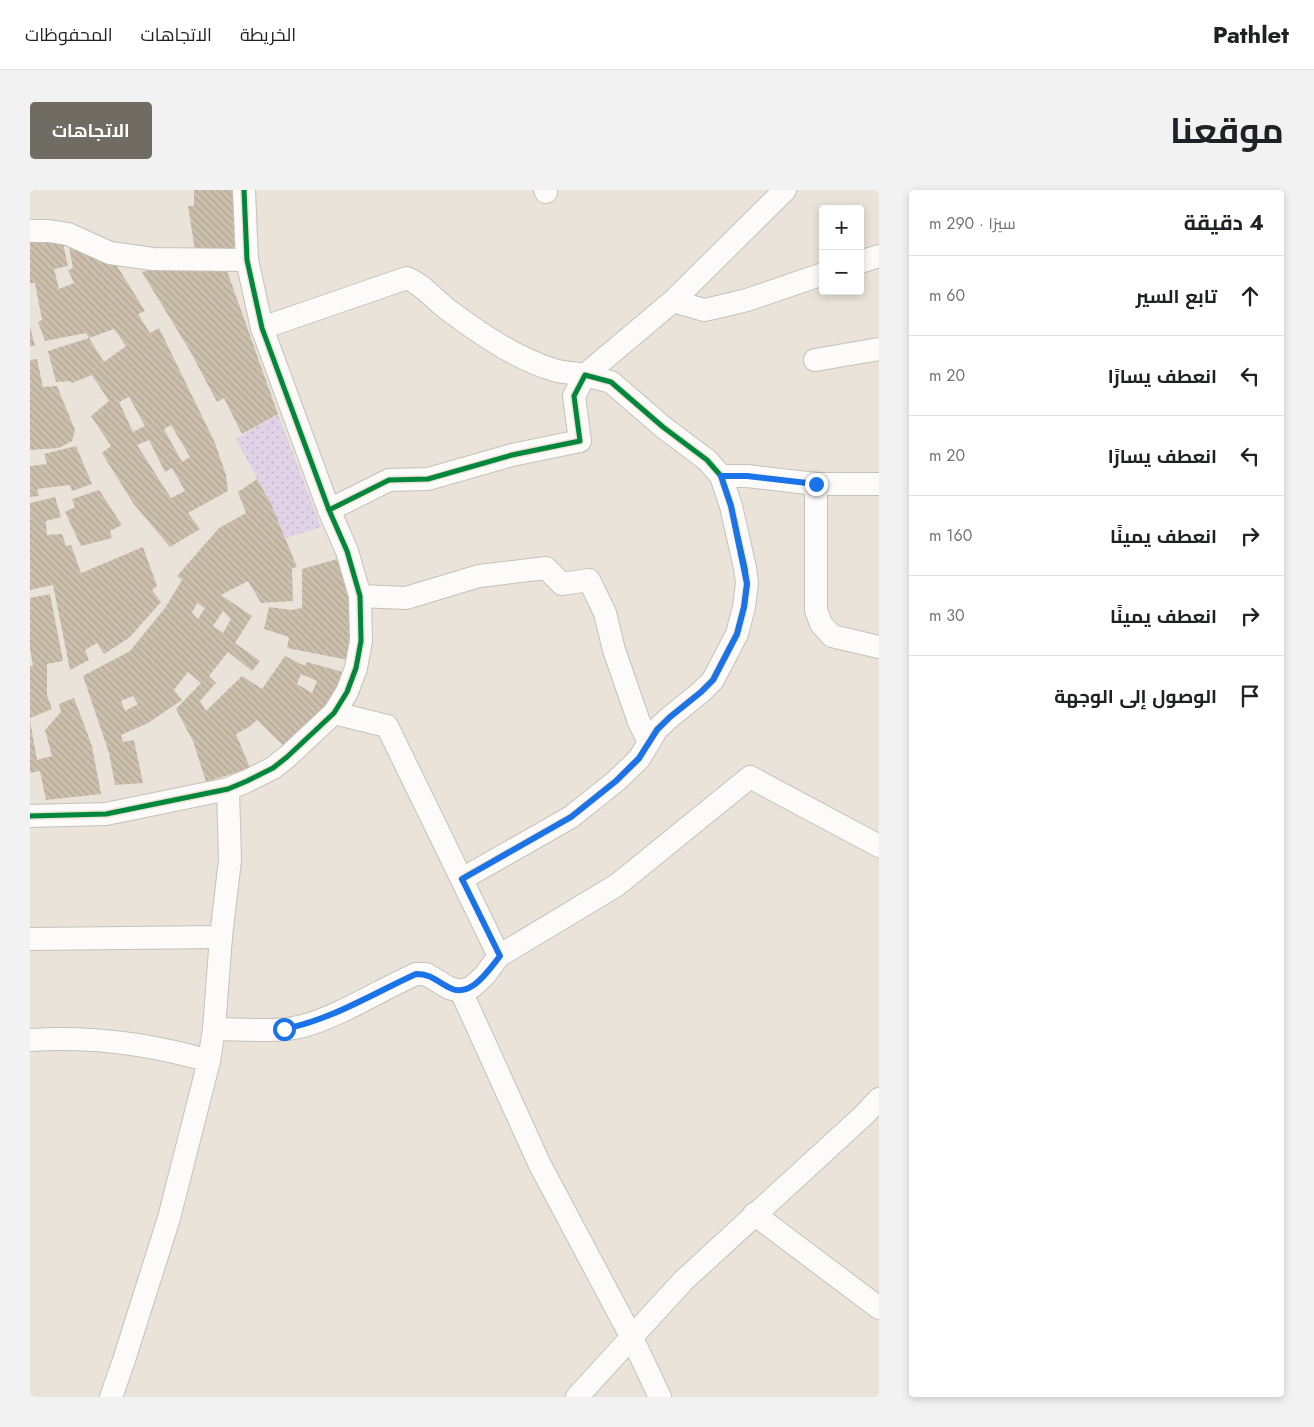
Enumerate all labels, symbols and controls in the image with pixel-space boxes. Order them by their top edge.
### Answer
text: Pathlet [1213,17,1289,52]
text: المحفوظات [25,22,113,48]
text: الاتجاهات [141,22,212,48]
text: الخريطة [240,22,296,48]
button: الاتجاهات [30,102,152,159]
text: موقعنا [1170,106,1284,156]
map controls [819,205,864,295]
button: + [819,205,864,250]
text: 4 دقيقة [1184,208,1264,238]
text: سيرًا · 290 m [929,212,1016,235]
button: − [819,250,864,295]
icon: ahead [1236,282,1264,310]
text: تابع السير [1136,283,1217,310]
text: 60 m [929,284,965,307]
icon: left [1236,362,1264,390]
text: انعطف يسارًا [1108,363,1217,390]
text: 20 m [929,364,965,387]
icon: left [1236,442,1264,470]
text: انعطف يسارًا [1108,443,1217,470]
text: 20 m [929,444,965,467]
route end [805,473,828,496]
icon: right [1236,522,1264,550]
text: انعطف يمينًا [1110,523,1217,550]
text: 160 m [929,524,972,547]
icon: right [1236,602,1264,630]
text: انعطف يمينًا [1110,603,1217,630]
text: 30 m [929,604,965,627]
icon: arrive [1236,682,1264,710]
text: الوصول إلى الوجهة [1054,683,1217,710]
route start [273,1018,296,1041]

